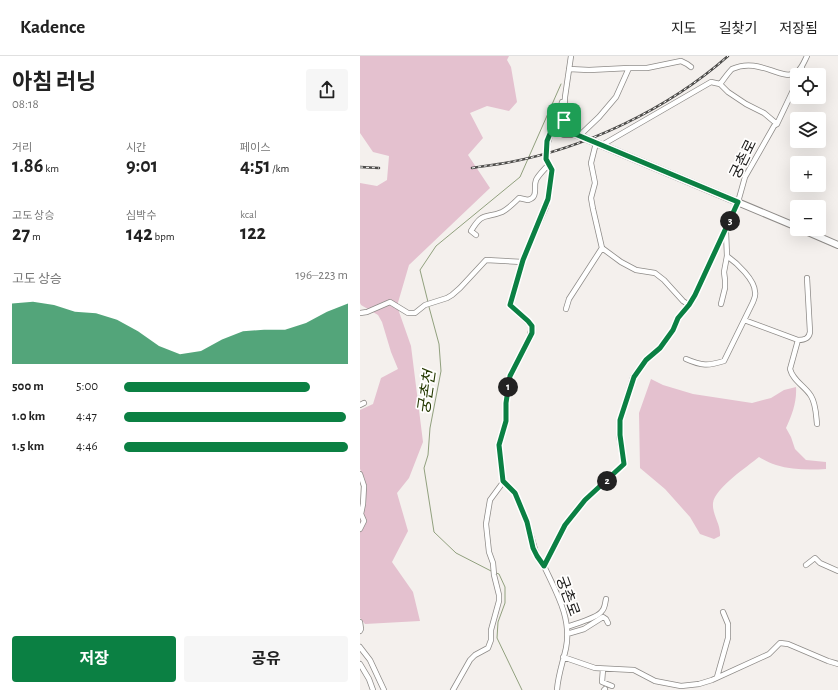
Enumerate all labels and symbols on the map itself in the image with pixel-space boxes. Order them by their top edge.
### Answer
pin [547,103,581,137]
street label: 궁촌로 [727,137,759,181]
pin: 3 [720,211,740,231]
water label: 궁촌천 [415,367,438,415]
pin: 1 [498,377,518,397]
pin: 2 [597,471,617,491]
street label: 궁촌로 [553,574,583,618]

